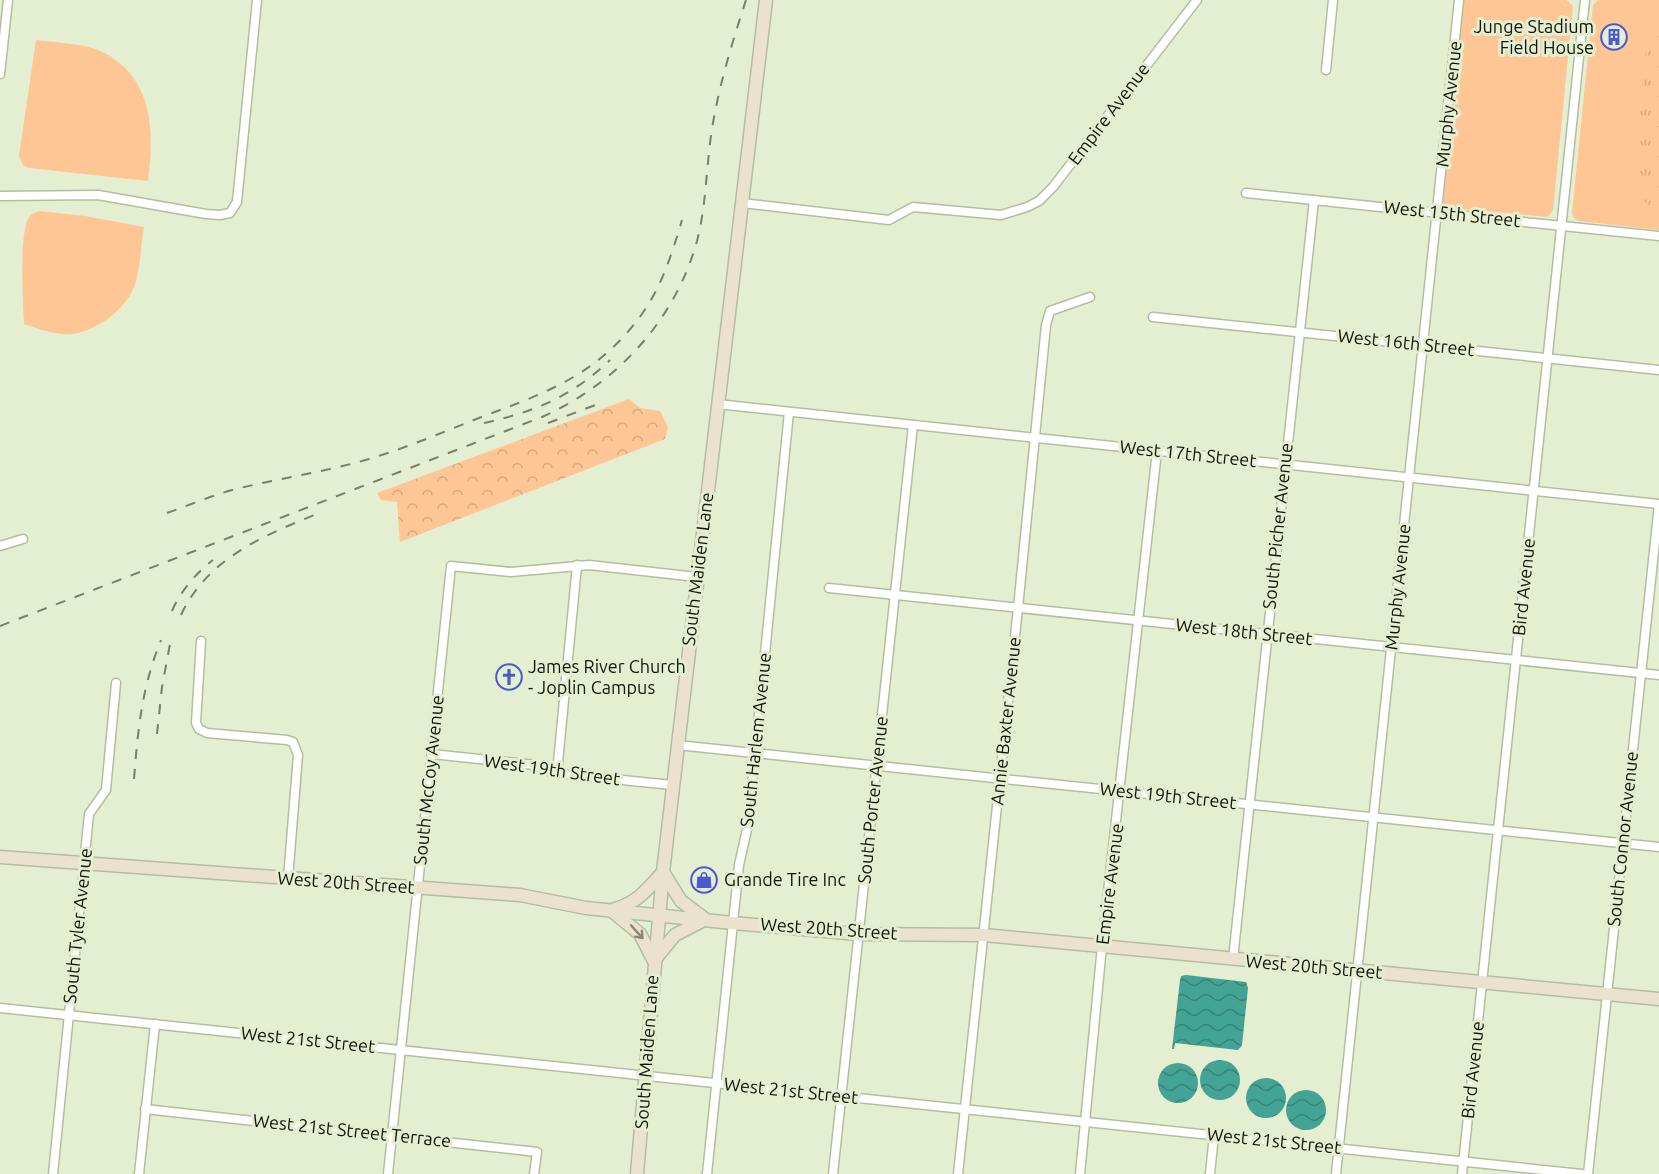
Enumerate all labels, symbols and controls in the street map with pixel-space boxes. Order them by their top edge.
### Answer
place label: Junge Stadium Field House [1474,16,1594,57]
building icon: Junge Stadium Field House [1599,22,1629,52]
street label: Murphy Avenue [1431,40,1465,168]
street label: Empire Avenue [1063,59,1153,168]
street label: West 15th Street [1383,196,1521,230]
street label: West 16th Street [1337,325,1475,359]
street label: West 17th Street [1119,436,1257,470]
street label: South Picher Avenue [1258,442,1296,610]
street label: South Maiden Lane [678,491,716,647]
street label: Murphy Avenue [1380,523,1414,651]
street label: Bird Avenue [1508,537,1538,637]
street label: West 18th Street [1175,614,1313,648]
street label: Annie Baxter Avenue [986,636,1024,806]
street label: South Harlem Avenue [736,652,774,828]
place label: James River Church - Joplin Campus [528,656,686,697]
church icon: James River Church - Joplin Campus [494,662,524,692]
street label: South McCoy Avenue [409,694,447,866]
street label: South Porter Avenue [853,715,891,885]
street label: West 19th Street [483,750,622,788]
street label: South Connor Avenue [1603,750,1641,927]
street label: West 19th Street [1099,778,1237,812]
street label: Empire Avenue [1092,822,1126,946]
street label: South Tyler Avenue [59,847,95,1005]
shop icon: Grande Tire Inc [689,865,719,895]
street label: West 20th Street [277,867,415,897]
place label: Grande Tire Inc [724,869,846,889]
street label: West 20th Street [760,913,898,943]
one-way arrow [630,925,644,940]
street label: West 20th Street [1245,950,1383,982]
street label: South Maiden Lane [631,974,661,1130]
street label: Bird Avenue [1457,1020,1487,1120]
street label: West 21st Street [240,1022,376,1056]
street label: West 21st Street [723,1073,859,1107]
street label: West 21st Street Terrace [252,1110,452,1150]
street label: West 21st Street [1206,1123,1342,1157]

